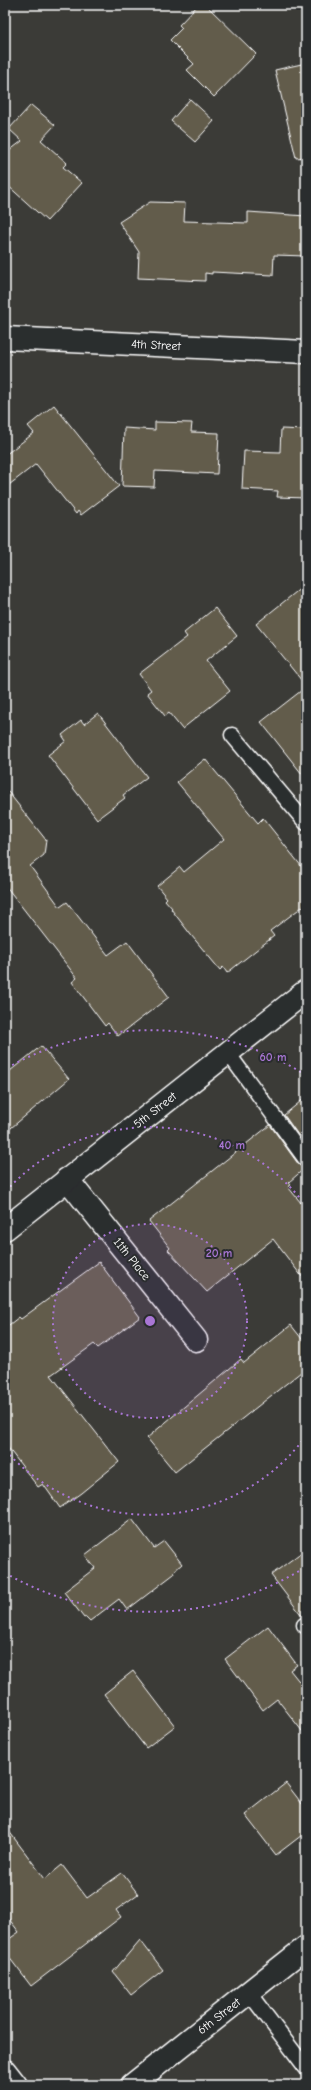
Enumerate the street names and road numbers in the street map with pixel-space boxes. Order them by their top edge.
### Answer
street label: 4th Street [131,337,182,353]
street label: 5th Street [131,1089,180,1131]
street label: 11th Place [111,1235,153,1283]
street label: 6th Street [195,1995,244,2037]

